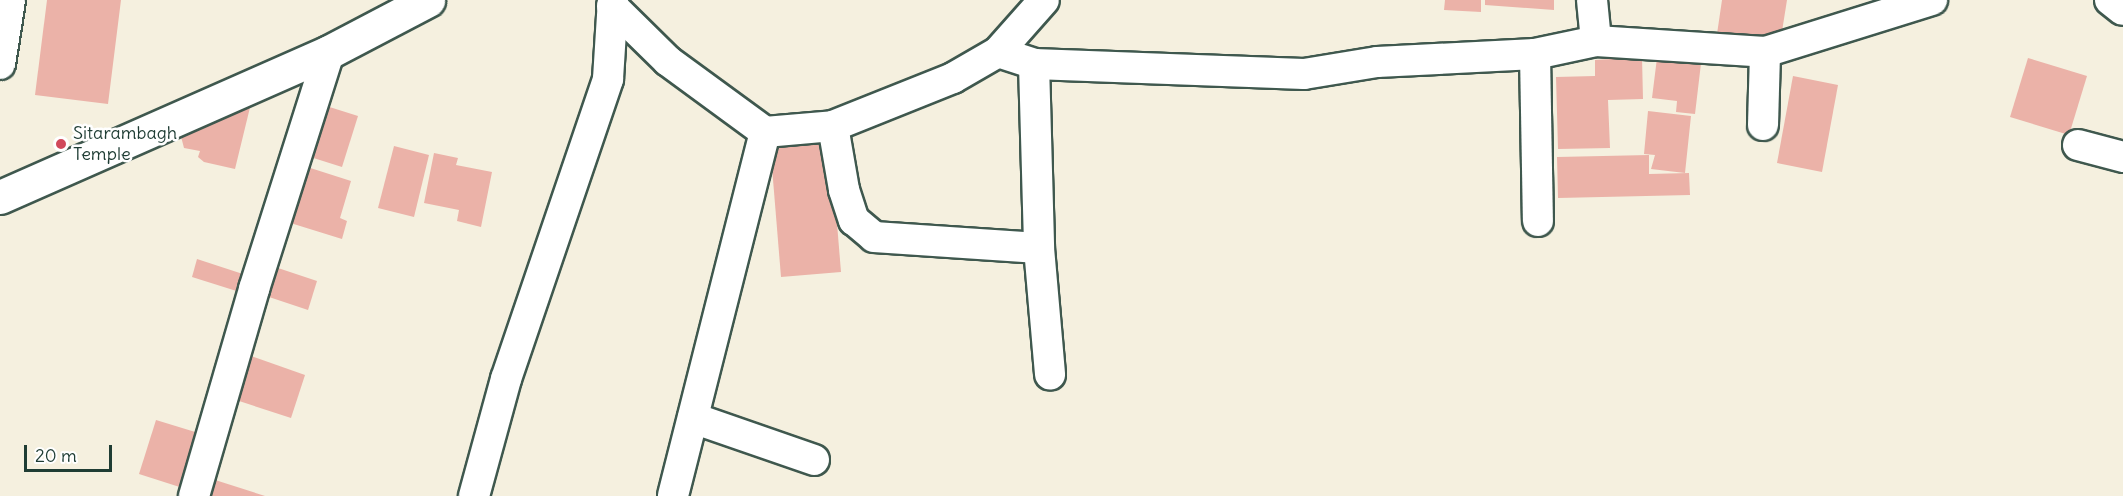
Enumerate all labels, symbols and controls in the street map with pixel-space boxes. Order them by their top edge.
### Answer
place label: Sitarambagh Temple [73,123,177,166]
marker: Sitarambagh Temple [54,137,68,151]
scale bar [27,433,116,471]
text: 20 m [35,444,77,467]

